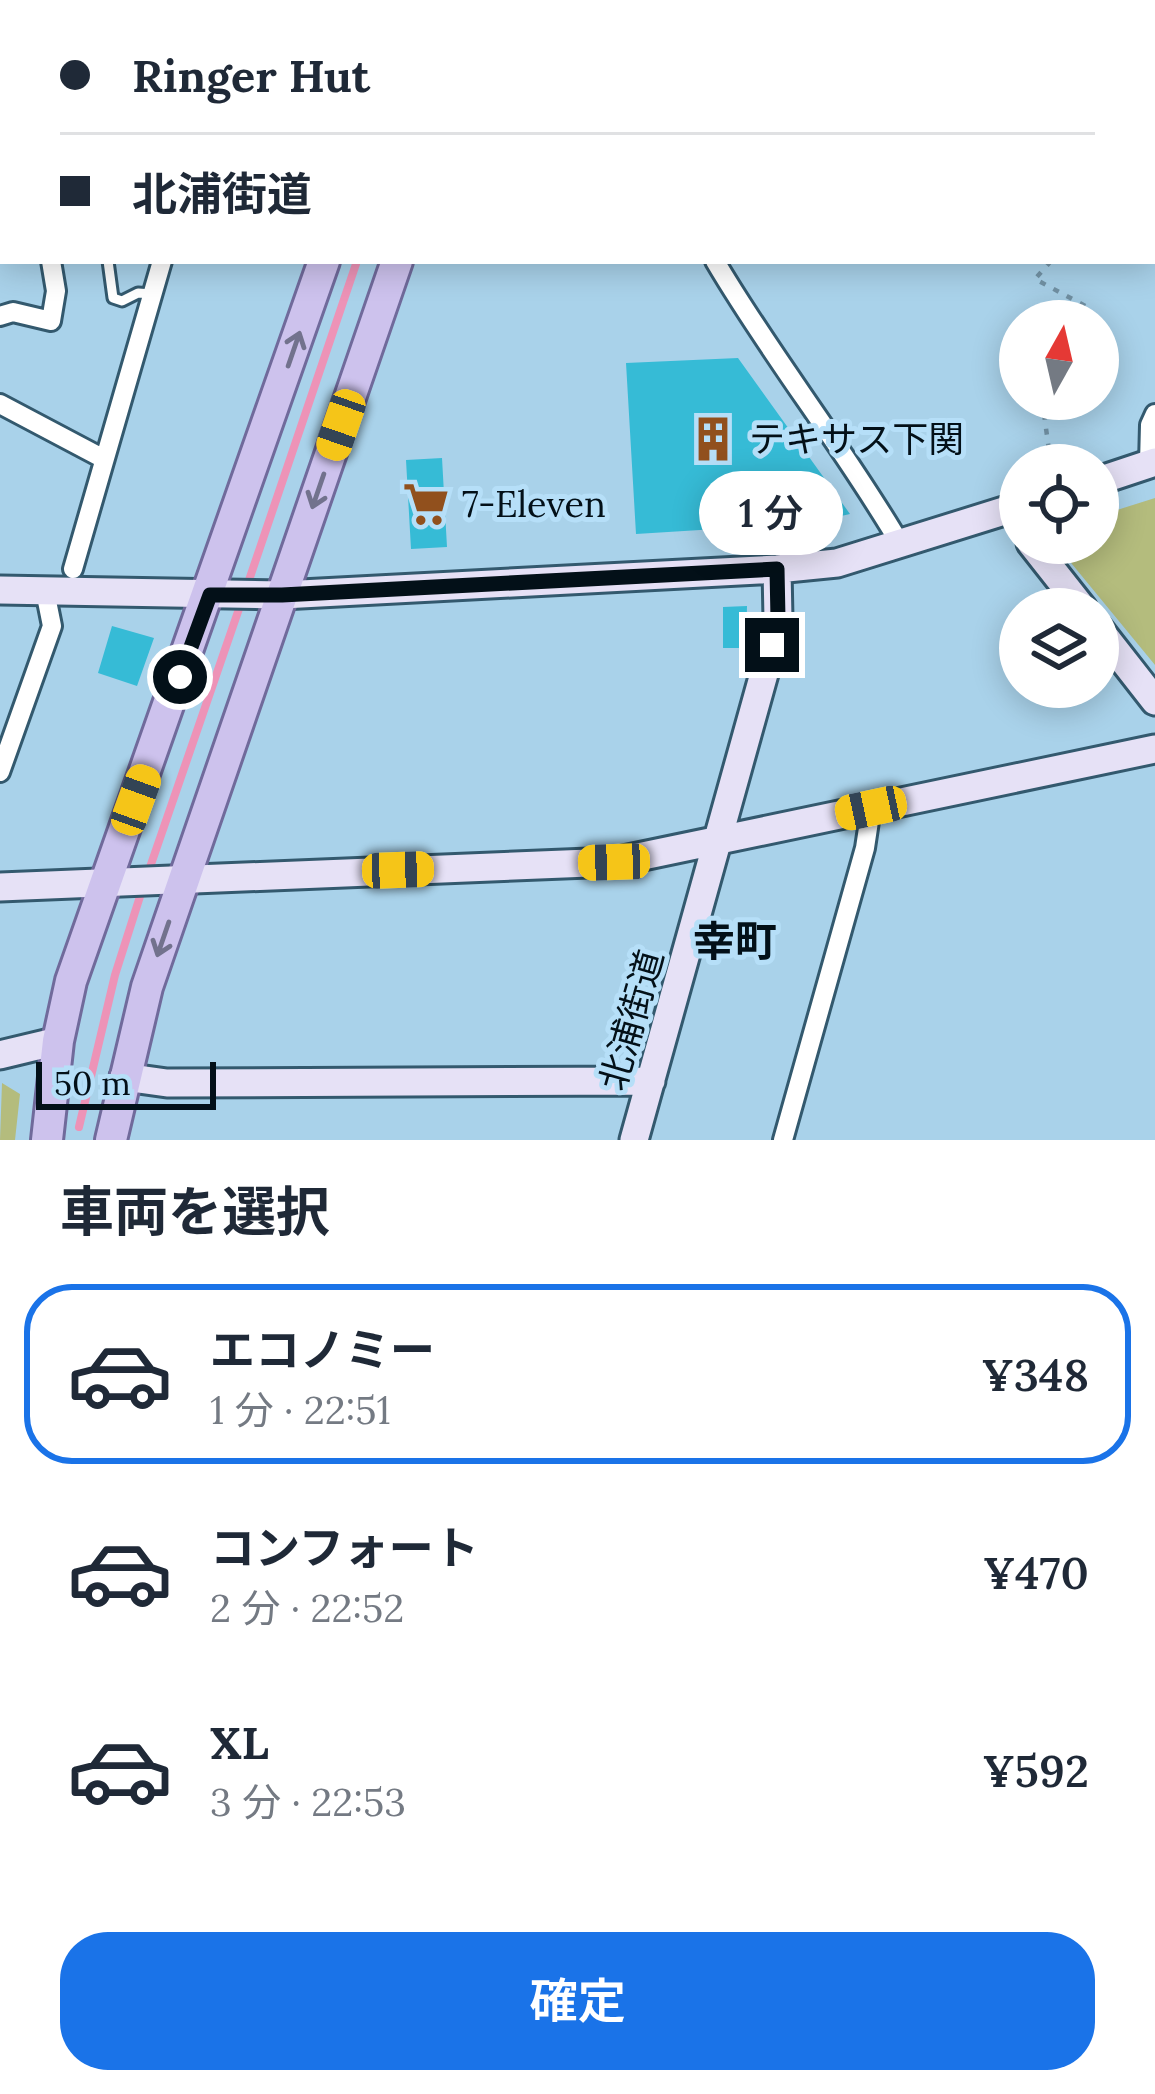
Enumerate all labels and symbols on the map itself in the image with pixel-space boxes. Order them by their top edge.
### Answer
north arrow [999,300,1119,420]
one-way arrow [285,331,306,368]
car [312,385,370,465]
building icon: テキサス下関 [688,414,738,464]
place label: テキサス下関 [749,416,964,462]
callout: 1 分 [700,471,844,555]
one-way arrow [306,472,327,509]
supermarket icon: 7-Eleven [401,479,451,529]
place label: 7-Eleven [462,481,606,527]
route end [745,618,799,672]
route start [153,650,207,704]
car [107,760,165,840]
car [832,783,910,833]
car [577,843,651,881]
car [361,851,435,889]
district label: 幸町 [693,914,777,968]
one-way arrow [151,920,172,957]
street label: 北浦街道 [589,944,673,1096]
scale bar [36,1056,216,1109]

